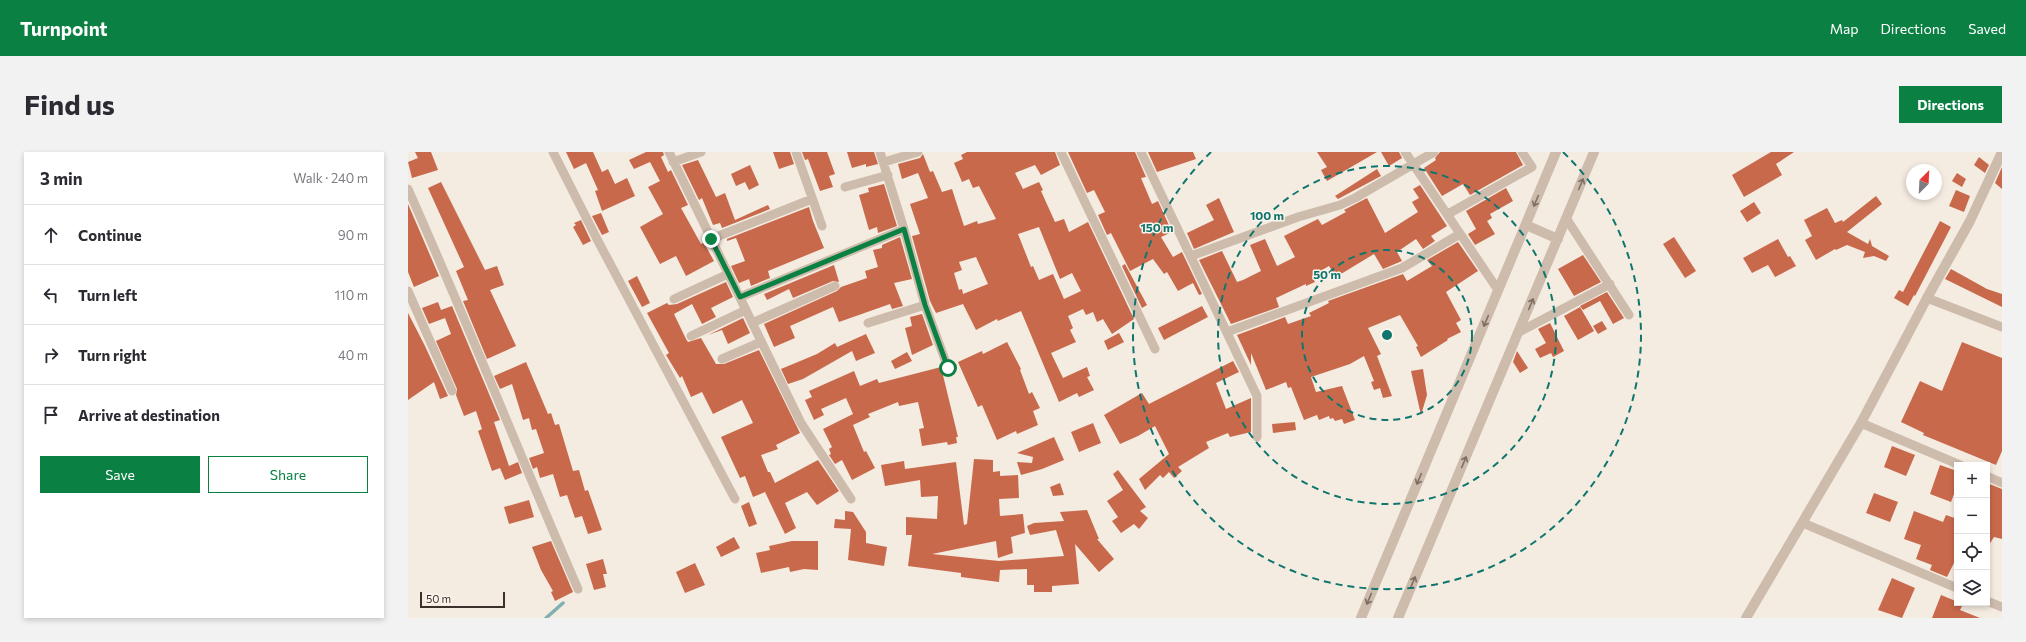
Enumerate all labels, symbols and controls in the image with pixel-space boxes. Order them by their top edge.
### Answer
text: Turnpoint [20,17,108,40]
text: Map [1830,20,1859,37]
text: Directions [1881,20,1946,37]
text: Saved [1968,20,2006,37]
button: Directions [1899,86,2002,123]
text: Find us [24,87,115,121]
north arrow [1906,164,1942,200]
text: 3 min [40,168,83,189]
text: Walk · 240 m [293,170,368,186]
one-way arrow [1577,178,1585,190]
one-way arrow [1532,194,1539,206]
text: 100 m [1250,208,1284,222]
text: 150 m [1140,220,1174,234]
icon: ahead [40,224,62,246]
text: Continue [78,226,142,244]
text: 90 m [338,227,368,243]
route end [702,230,720,248]
text: 50 m [1313,267,1341,281]
icon: left [40,284,62,306]
text: Turn left [78,286,137,304]
text: 110 m [335,287,368,303]
one-way arrow [1527,298,1535,310]
one-way arrow [1481,314,1489,326]
centre of rings [1380,328,1394,342]
icon: right [40,344,62,366]
text: Turn right [78,346,147,364]
text: 40 m [338,347,368,363]
route start [939,359,957,377]
icon: arrive [40,404,62,426]
text: Arrive at destination [78,406,220,424]
button: Save [40,456,200,493]
button: Share [208,456,368,493]
one-way arrow [1460,457,1468,469]
map controls [1954,462,1990,606]
button: + [1954,462,1990,498]
one-way arrow [1415,473,1422,485]
button: − [1954,498,1990,534]
button: locate [1954,534,1990,570]
button: layers [1954,570,1990,606]
one-way arrow [1410,577,1417,589]
scale bar [420,590,505,609]
text: 50 m [426,592,451,605]
one-way arrow [1364,593,1372,605]

